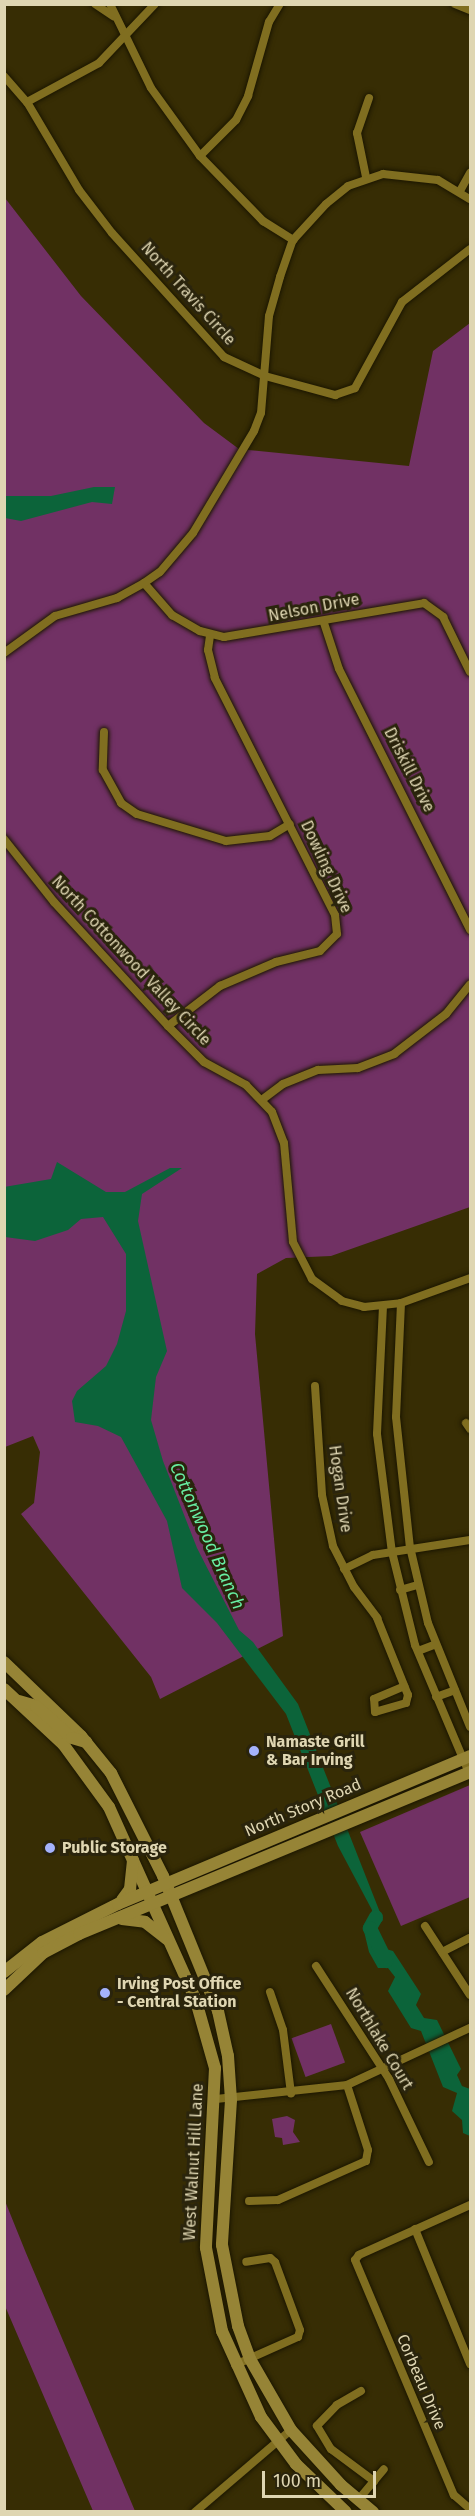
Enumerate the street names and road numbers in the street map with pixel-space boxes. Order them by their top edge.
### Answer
street label: North Travis Circle [137,239,239,349]
street label: Nelson Drive [267,590,361,626]
street label: Driskill Drive [379,725,439,815]
street label: Dowling Drive [296,818,356,916]
street label: North Cottonwood Valley Circle [47,872,215,1050]
street label: Hogan Drive [324,1444,356,1534]
street label: North Story Road [242,1775,364,1841]
street label: Northlake Court [341,1985,417,2093]
street label: West Walnut Hill Lane [180,2083,208,2241]
street label: Corbeau Drive [392,2331,450,2433]

